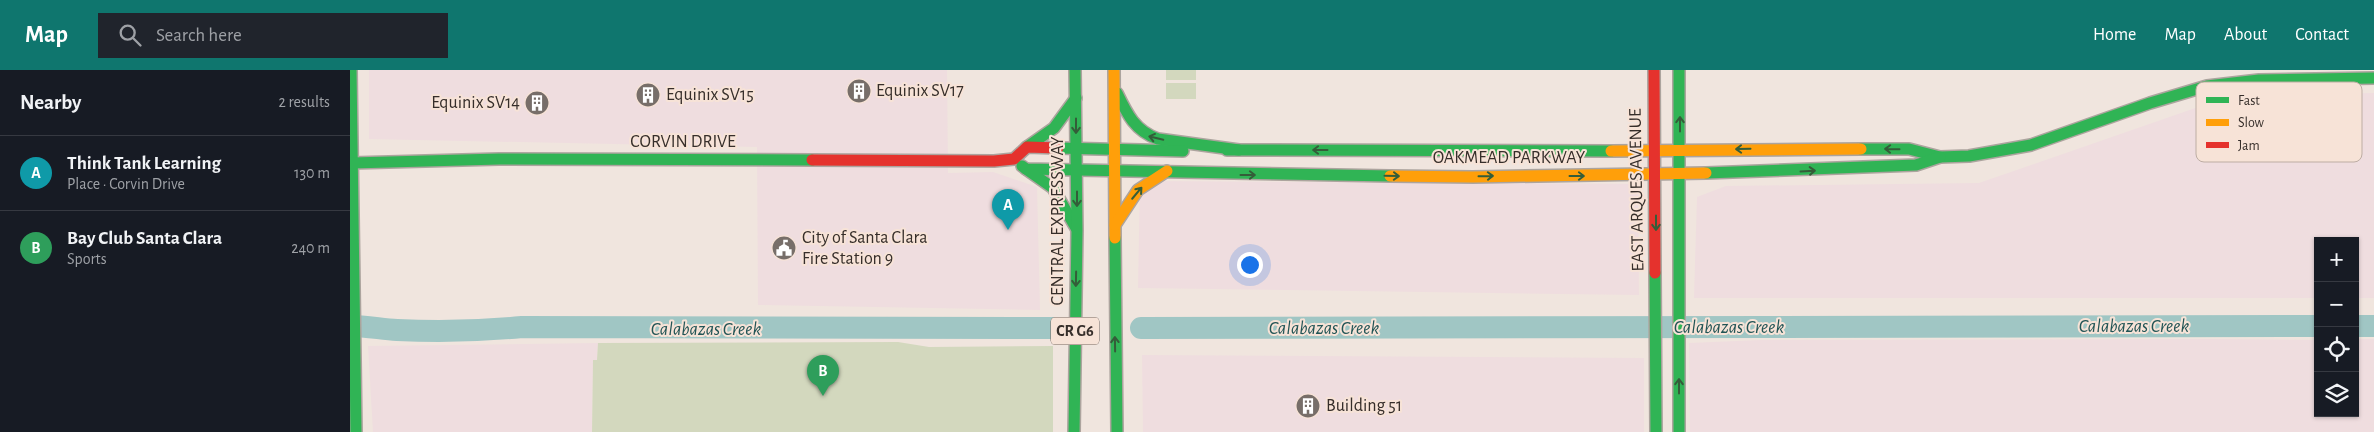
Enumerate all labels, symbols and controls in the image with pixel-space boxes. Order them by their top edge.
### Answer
search box [98,13,448,58]
icon: search [116,21,144,49]
text: Map [25,23,68,47]
text: Search here [156,26,242,45]
text: Home [2093,26,2136,44]
text: Map [2164,26,2196,44]
text: About [2224,26,2267,44]
text: Contact [2295,26,2349,44]
building icon: Equinix SV17 [846,78,872,104]
building icon: Equinix SV15 [635,82,661,108]
place label: Equinix SV17 [876,82,964,100]
legend [2196,82,2362,162]
place label: Equinix SV15 [666,86,754,104]
building icon: Equinix SV14 [524,90,550,116]
text: Nearby [20,92,81,113]
text: 2 results [278,94,330,110]
place label: Equinix SV14 [431,94,520,112]
text: Fast [2238,94,2260,108]
street label: EAST ARQUES AVENUE [1627,108,1647,272]
text: Slow [2238,116,2265,130]
one-way arrow [1675,117,1685,133]
one-way arrow [1071,118,1081,134]
street label: CORVIN DRIVE [630,133,736,151]
one-way arrow [1149,133,1165,142]
street label: CENTRAL EXPRESSWAY [1049,136,1067,305]
text: Jam [2238,139,2260,153]
one-way arrow [1735,144,1752,154]
one-way arrow [1884,144,1900,154]
one-way arrow [1312,145,1328,155]
street label: OAKMEAD PARKWAY [1433,149,1586,167]
text: Think Tank Learning [67,154,221,173]
text: A [31,165,41,181]
text: 130 m [294,165,330,181]
one-way arrow [1800,166,1816,175]
one-way arrow [1240,170,1256,180]
one-way arrow [1384,171,1400,181]
one-way arrow [1568,171,1585,181]
one-way arrow [1478,172,1494,181]
text: Place · Corvin Drive [67,176,185,192]
one-way arrow [1131,186,1142,199]
pin: A [992,189,1024,230]
one-way arrow [1072,191,1082,207]
one-way arrow [1651,215,1660,231]
text: Bay Club Santa Clara [67,229,222,248]
place label: City of Santa Clara Fire Station 9 [802,229,928,268]
public building icon: City of Santa Clara Fire Station 9 [771,235,797,261]
map controls [2314,237,2359,417]
button: + [2314,237,2359,282]
text: B [31,240,41,256]
text: 240 m [291,240,330,256]
text: Sports [67,251,107,267]
your location [1237,252,1263,278]
one-way arrow [1071,270,1081,287]
button: − [2314,282,2359,327]
water label: Calabazas Creek [2079,317,2189,336]
road number: CR G6 [1051,318,1099,344]
water label: Calabazas Creek [1674,318,1784,337]
water label: Calabazas Creek [1269,319,1379,338]
water label: Calabazas Creek [651,320,761,339]
button: locate [2314,327,2359,372]
one-way arrow [1110,336,1120,352]
pin: B [807,355,839,396]
button: layers [2314,372,2359,417]
one-way arrow [1674,378,1684,394]
building icon: Building 51 [1295,393,1321,419]
place label: Building 51 [1326,397,1402,415]

